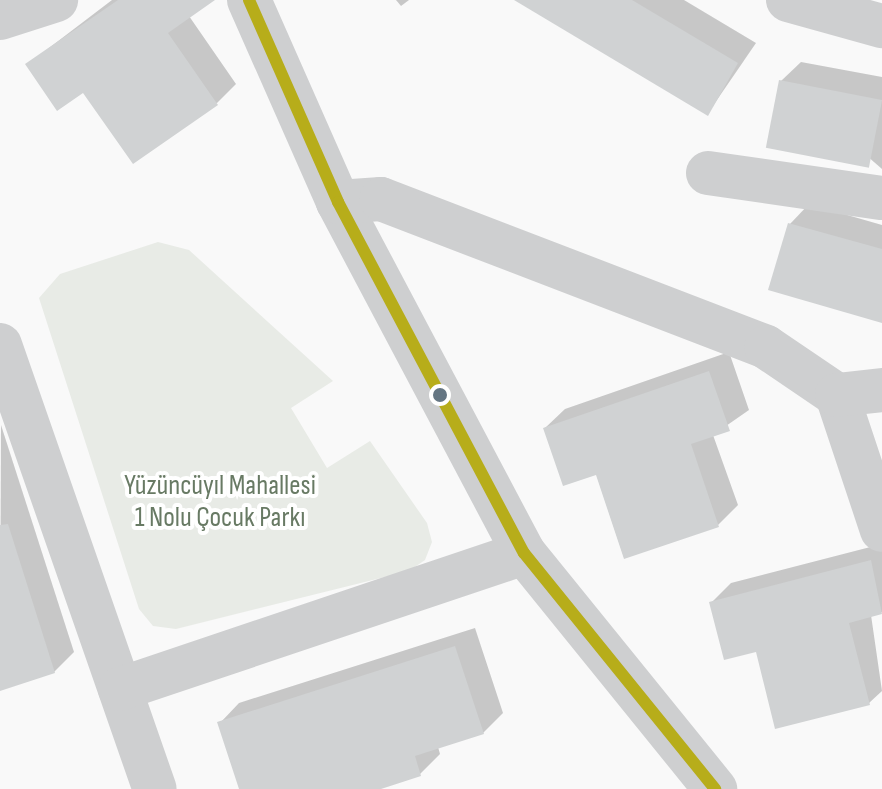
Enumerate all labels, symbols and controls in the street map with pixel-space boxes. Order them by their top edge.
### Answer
unlabelled marker [432,387,448,403]
park label: Yüzüncüyıl Mahallesi 1 Nolu Çocuk Parkı [124,469,316,535]

